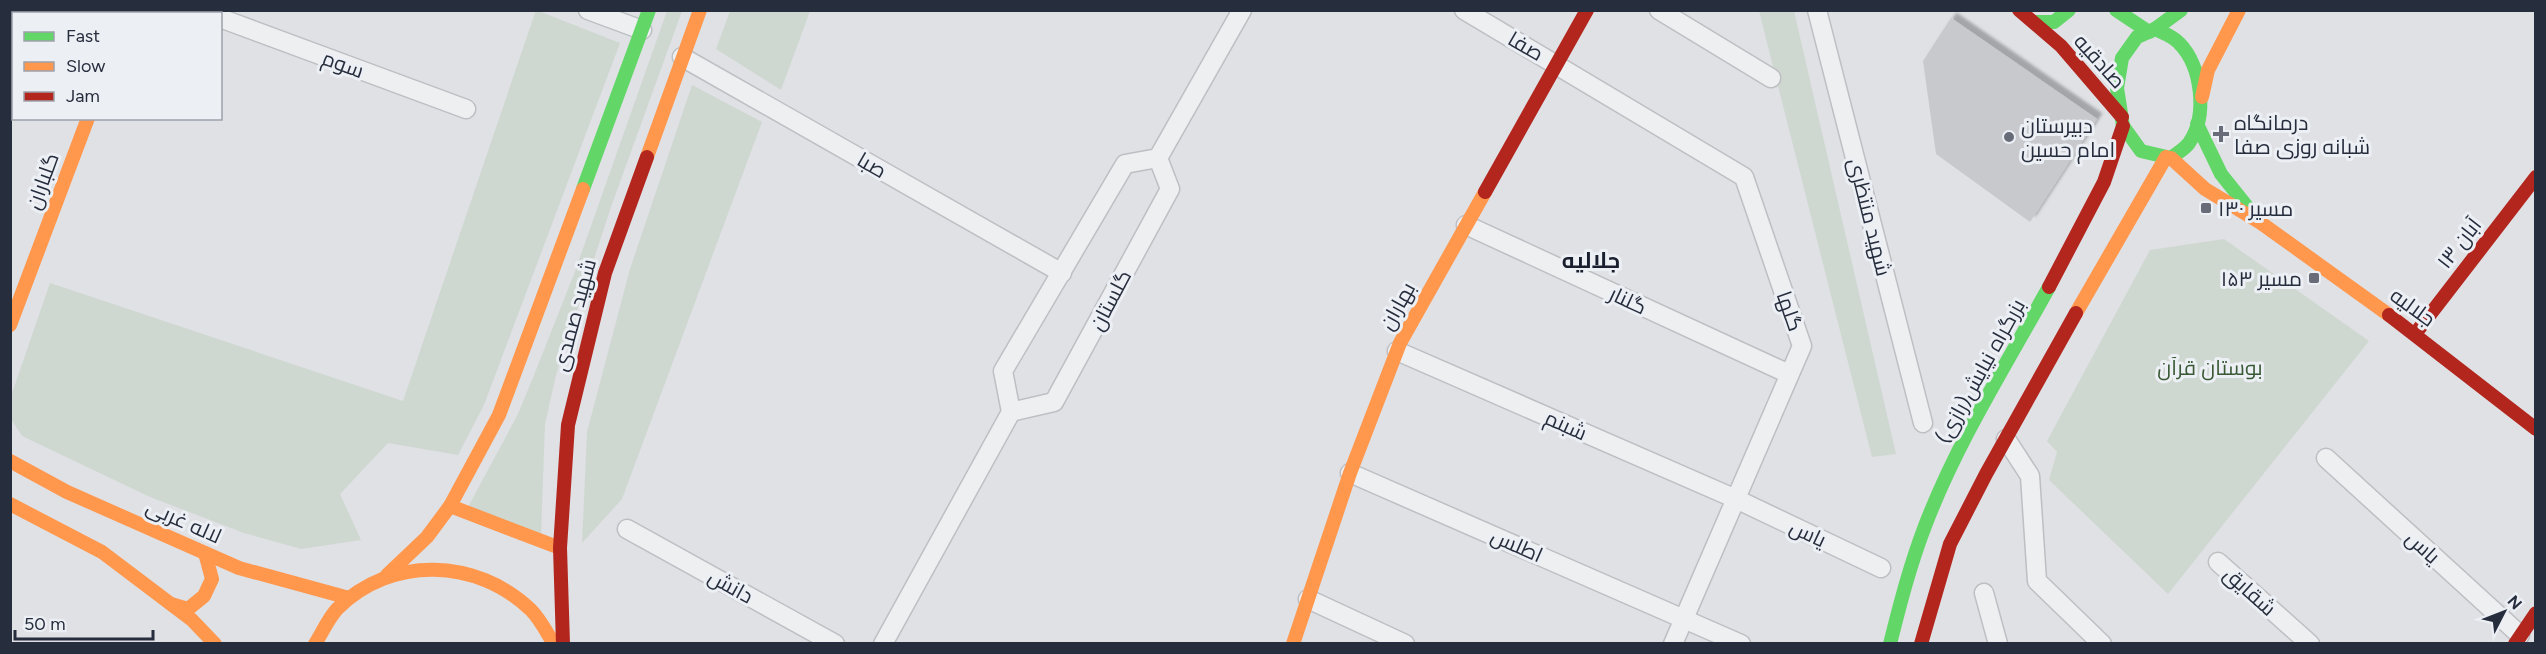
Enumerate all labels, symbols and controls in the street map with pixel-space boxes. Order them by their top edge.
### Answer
legend [12,12,222,120]
text: Fast [66,25,100,47]
street label: صفا [1504,26,1548,66]
street label: صادقیه [2069,29,2131,93]
street label: سوم [318,45,367,85]
text: Slow [66,55,105,77]
text: Jam [66,85,100,107]
place label: درمانگاه شبانه روزی صفا [2234,110,2370,160]
place label: دبیرستان امام حسین [2021,113,2115,164]
marker: درمانگاه شبانه روزی صفا [2212,125,2230,143]
marker: دبیرستان امام حسین [2002,130,2016,144]
street label: صبا [853,147,891,183]
street label: گلباران [20,149,65,213]
street label: شهید منتظری [1842,156,1897,279]
place label: مسیر ۱۳۰ [2218,196,2293,221]
marker: مسیر ۱۳۰ [2199,201,2213,215]
street label: ۱۳ آبان [2432,212,2487,274]
district label: جلالیه [1562,247,1620,274]
street label: شهید صمدی [547,256,602,374]
street label: گلستان [1084,265,1137,335]
place label: مسیر ۱۵۳ [2221,266,2302,291]
marker: مسیر ۱۵۳ [2307,271,2321,285]
street label: بهاران [1374,278,1421,335]
street label: گلنار [1604,280,1651,319]
street label: جلالیه [2385,282,2441,332]
street label: گلها [1771,288,1808,335]
street label: بزرگراه نیایش(رازی) [1930,294,2031,448]
park label: بوستان قرآن [2157,355,2263,381]
street label: شبنم [1540,405,1591,447]
street label: لاله غربی [142,493,225,550]
street label: یاس [1785,514,1831,553]
street label: اطلس [1487,523,1547,568]
street label: یاس [2400,525,2445,570]
street label: شقایق [2218,561,2281,622]
street label: دانش [704,564,758,609]
north arrow [2474,582,2534,642]
text: N [2504,591,2526,613]
scale bar [15,603,153,641]
text: 50 m [24,613,66,635]

